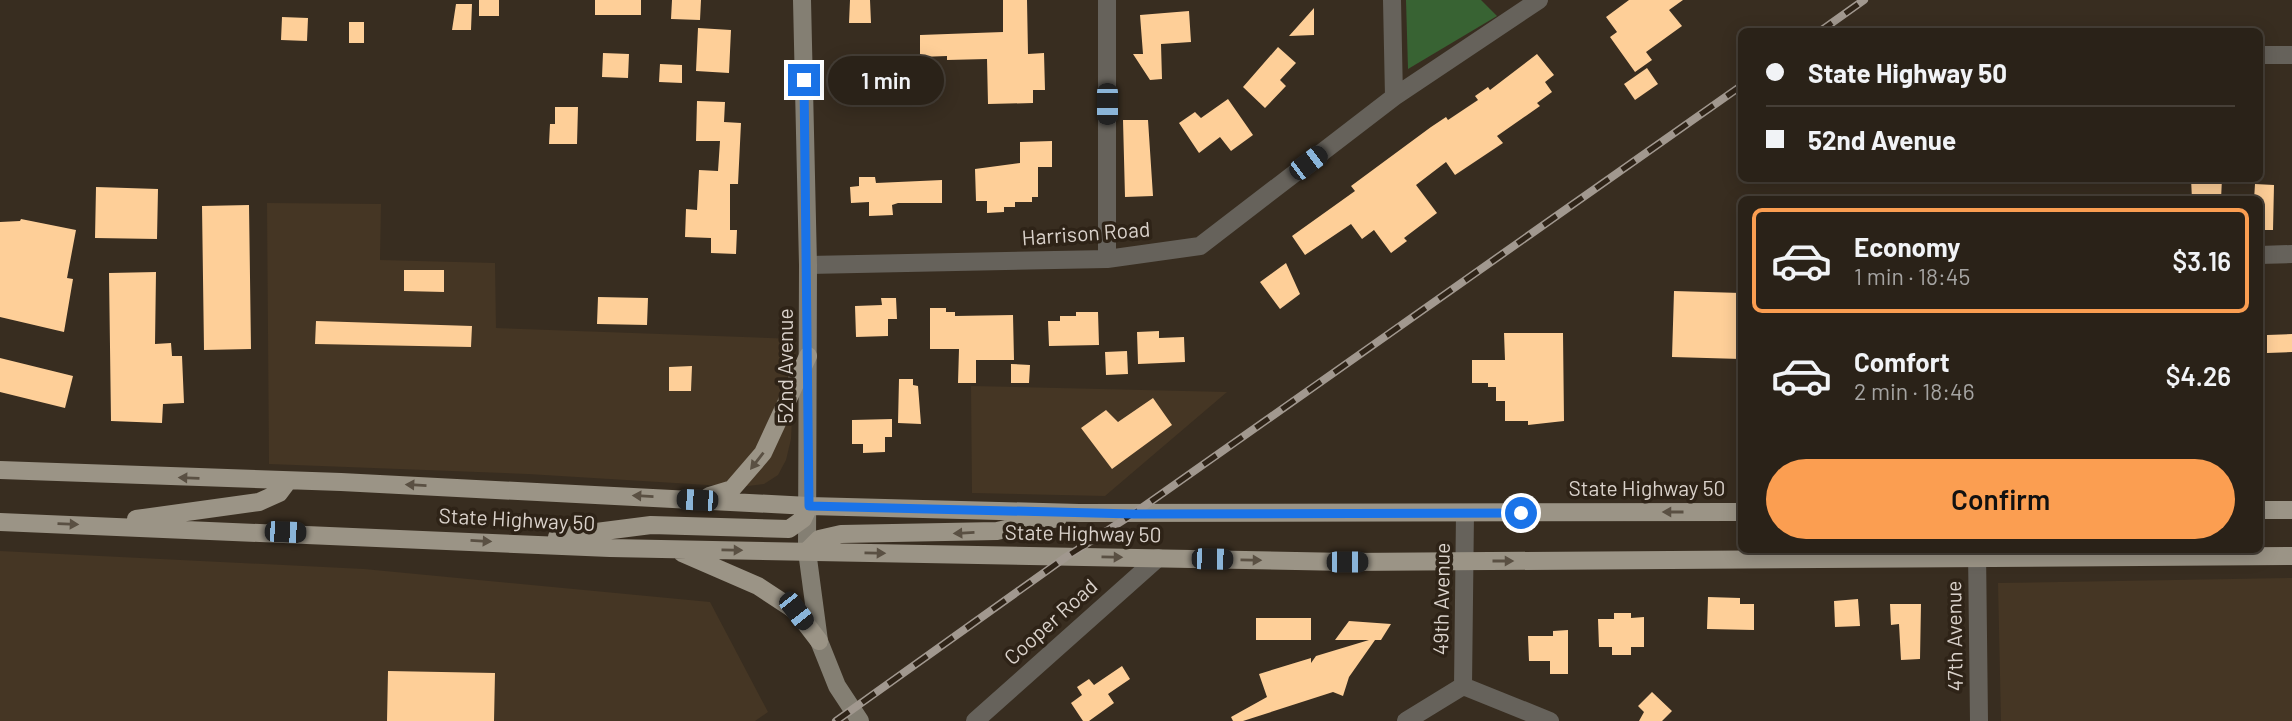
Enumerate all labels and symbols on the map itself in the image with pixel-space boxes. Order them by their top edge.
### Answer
callout: 1 min [828,56,944,104]
route end [788,64,820,96]
car [1097,83,1118,125]
car [1285,142,1332,184]
street label: Harrison Road [1021,216,1151,249]
street label: 52nd Avenue [772,308,797,424]
one-way arrow [749,451,764,469]
one-way arrow [177,473,199,484]
street label: State Highway 50 [1569,475,1725,500]
one-way arrow [405,480,427,491]
car [676,488,719,512]
one-way arrow [632,491,654,502]
route start [1505,497,1537,529]
street label: State Highway 50 [438,502,596,535]
one-way arrow [1662,506,1684,518]
one-way arrow [57,519,79,530]
street label: State Highway 50 [1004,519,1162,546]
car [264,521,307,543]
one-way arrow [952,527,974,538]
one-way arrow [470,536,492,547]
street label: 49th Avenue [1427,543,1454,655]
one-way arrow [722,544,744,556]
one-way arrow [864,547,886,559]
car [1191,548,1234,570]
one-way arrow [1101,551,1123,563]
car [1327,552,1369,573]
one-way arrow [1240,554,1262,565]
one-way arrow [1492,555,1514,567]
street label: Cooper Road [998,573,1102,669]
street label: 47th Avenue [1940,580,1967,692]
car [775,588,818,634]

